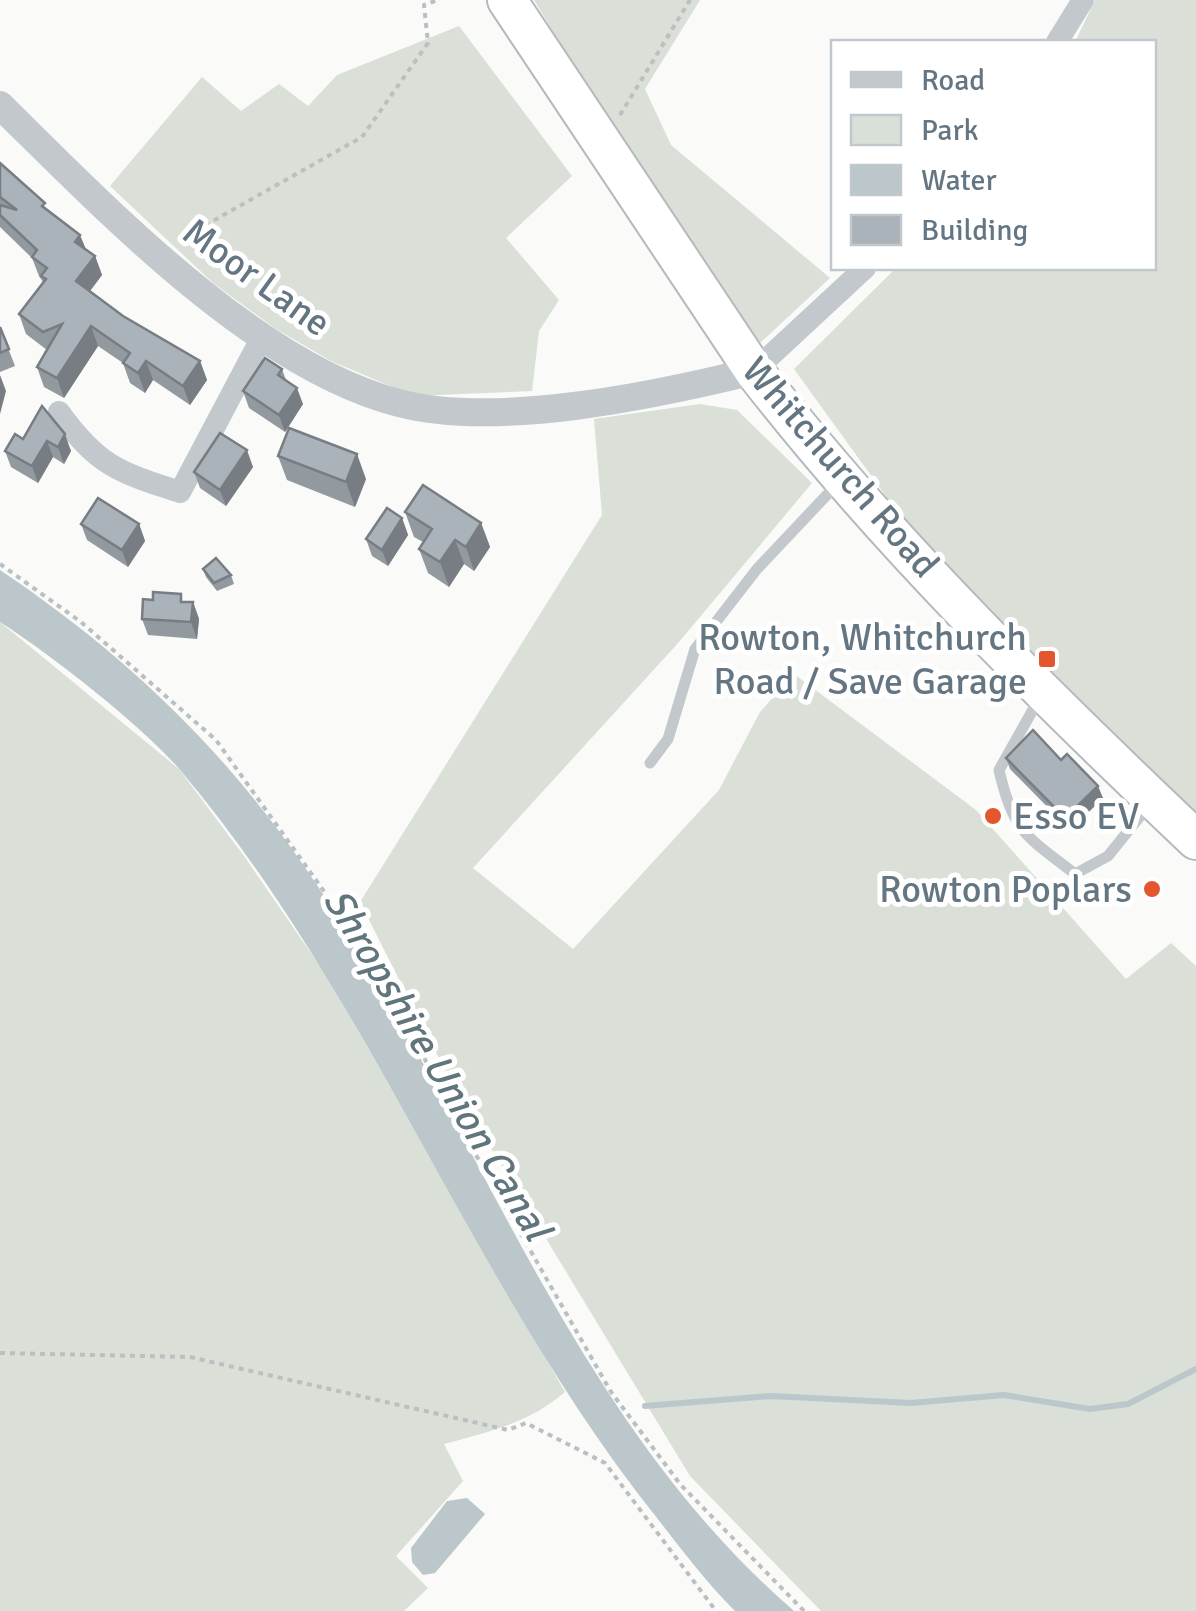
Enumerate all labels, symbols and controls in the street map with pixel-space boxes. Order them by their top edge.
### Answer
legend [831,40,1156,270]
text: Road [921,62,985,99]
text: Park [921,112,979,149]
text: Water [921,162,997,199]
street label: Moor Lane [174,208,340,347]
text: Building [921,212,1028,249]
street label: Whitchurch Road [732,347,949,587]
place label: Rowton, Whitchurch Road / Save Garage [698,614,1027,705]
marker: Rowton, Whitchurch Road / Save Garage [1036,648,1058,670]
place label: Esso EV [1013,793,1139,840]
marker: Esso EV [982,805,1004,827]
place label: Rowton Poplars [879,866,1132,913]
marker: Rowton Poplars [1141,878,1163,900]
water label: Shropshire Union Canal [312,879,564,1252]

